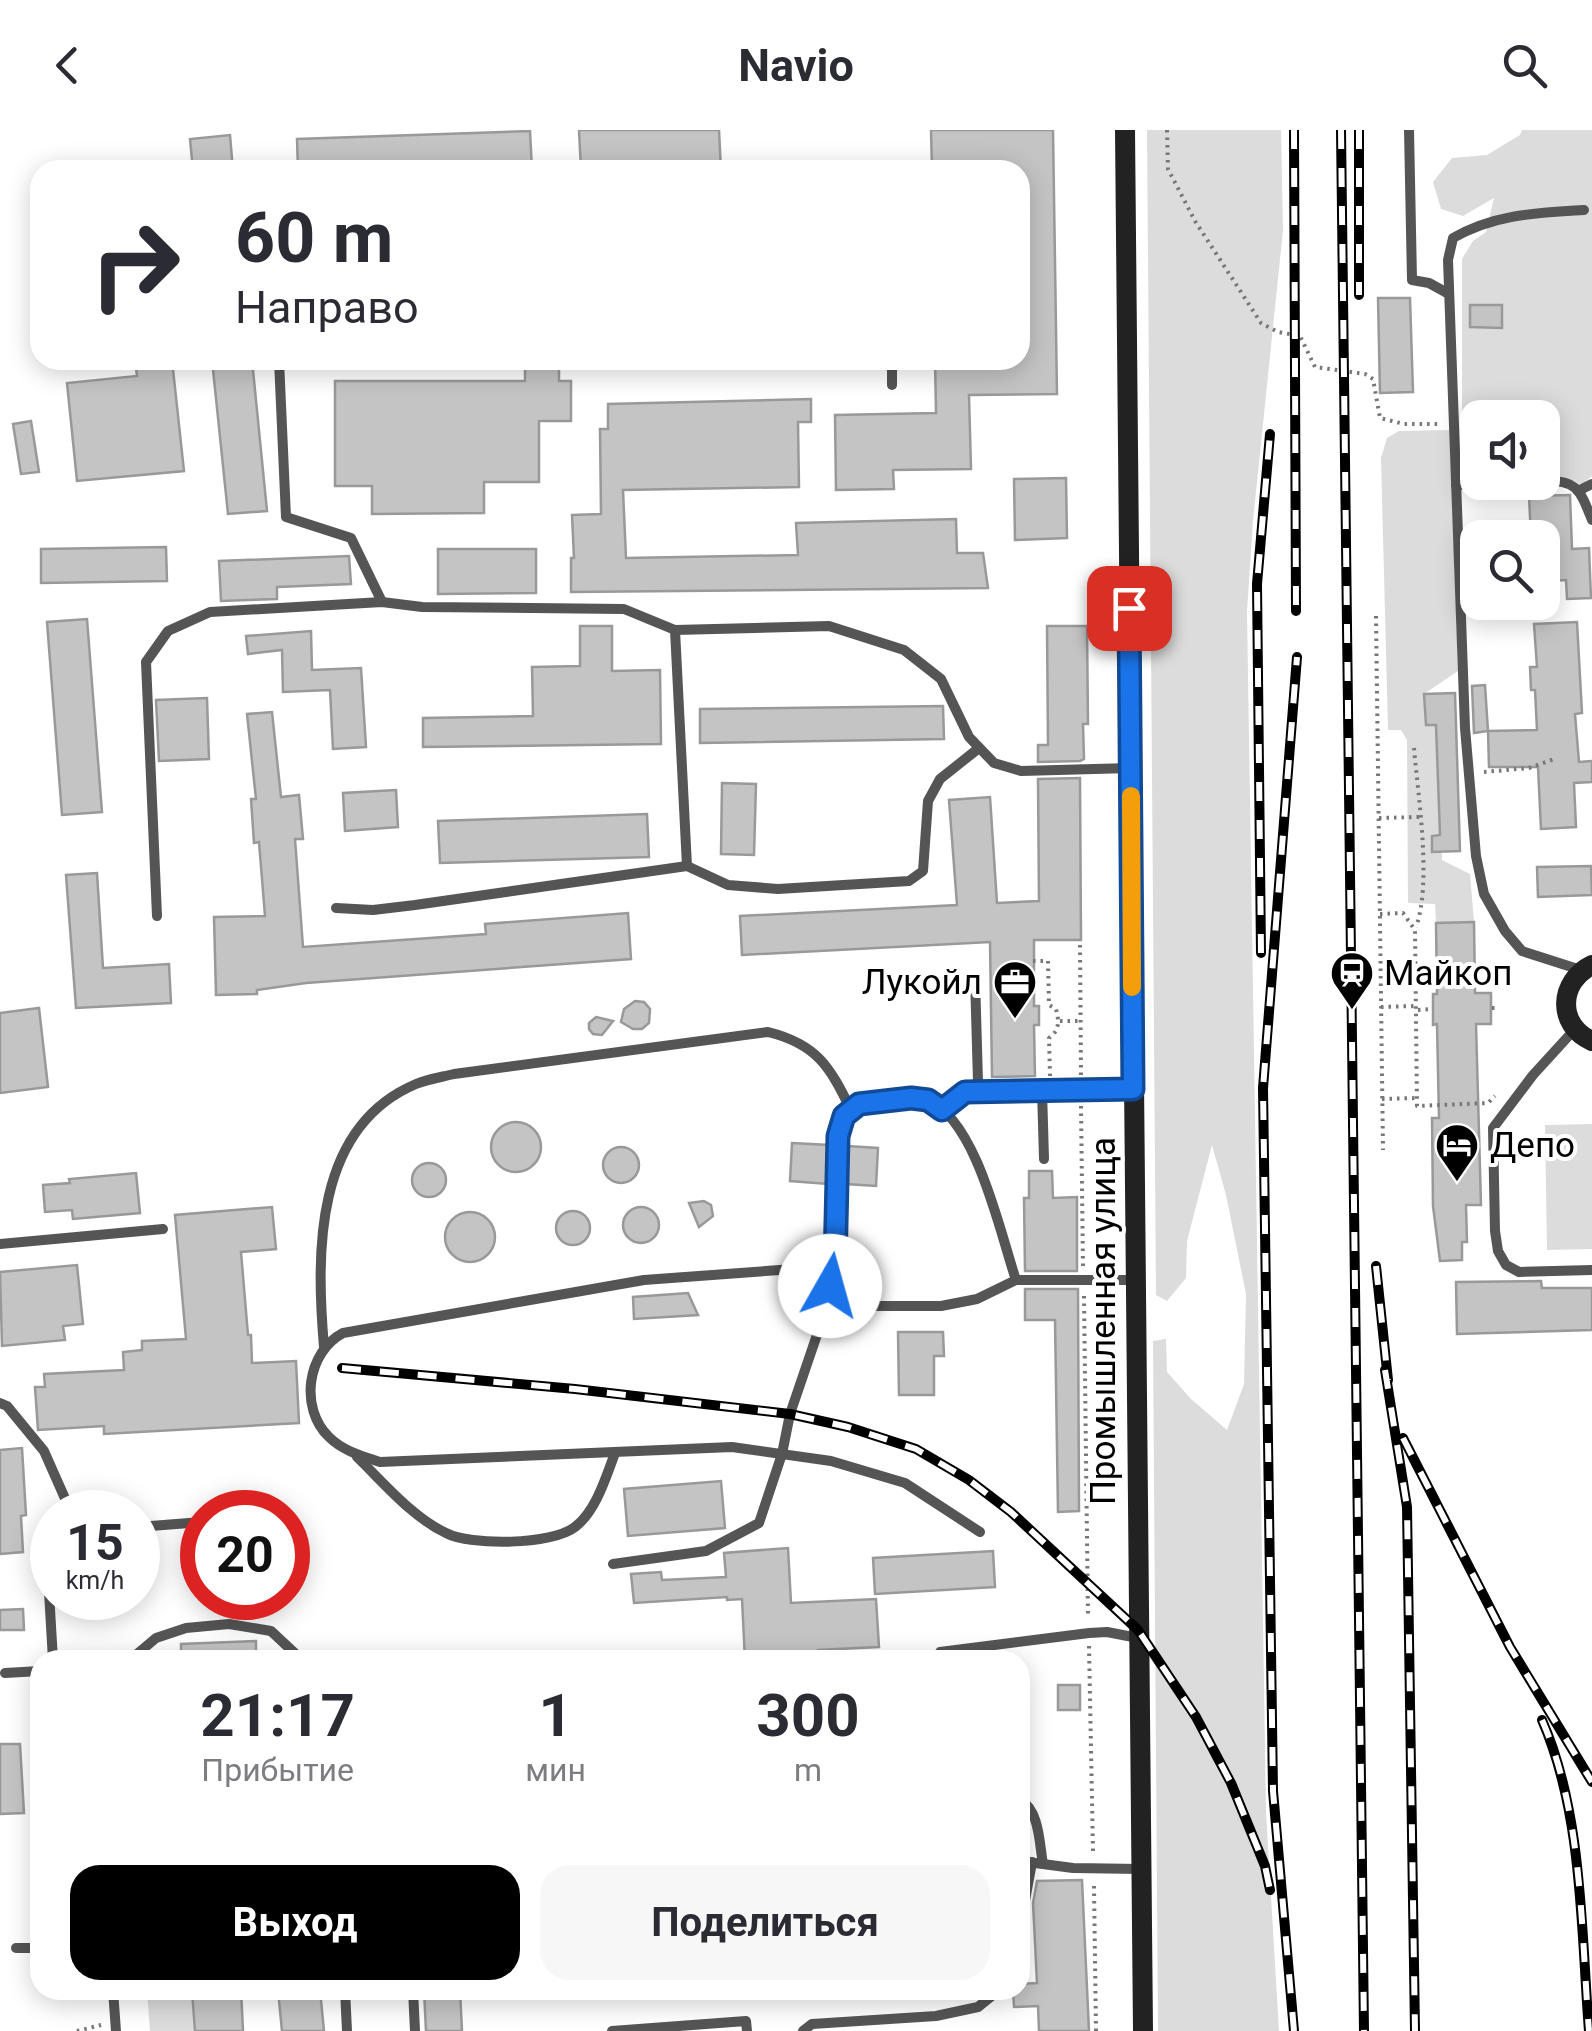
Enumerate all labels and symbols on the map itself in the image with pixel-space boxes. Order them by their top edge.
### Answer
pin [1087,566,1172,651]
station icon: Майкоп [1329,950,1375,1011]
place label: Майкоп [1384,953,1513,994]
office icon: Лукойл [992,959,1038,1020]
place label: Лукойл [862,962,982,1003]
hotel icon: Депо [1434,1122,1480,1183]
place label: Депо [1490,1125,1575,1166]
street label: Промышленная улица [1083,1137,1124,1505]
position arrow [778,1234,882,1338]
speed limit sign: 20 [180,1490,310,1620]

